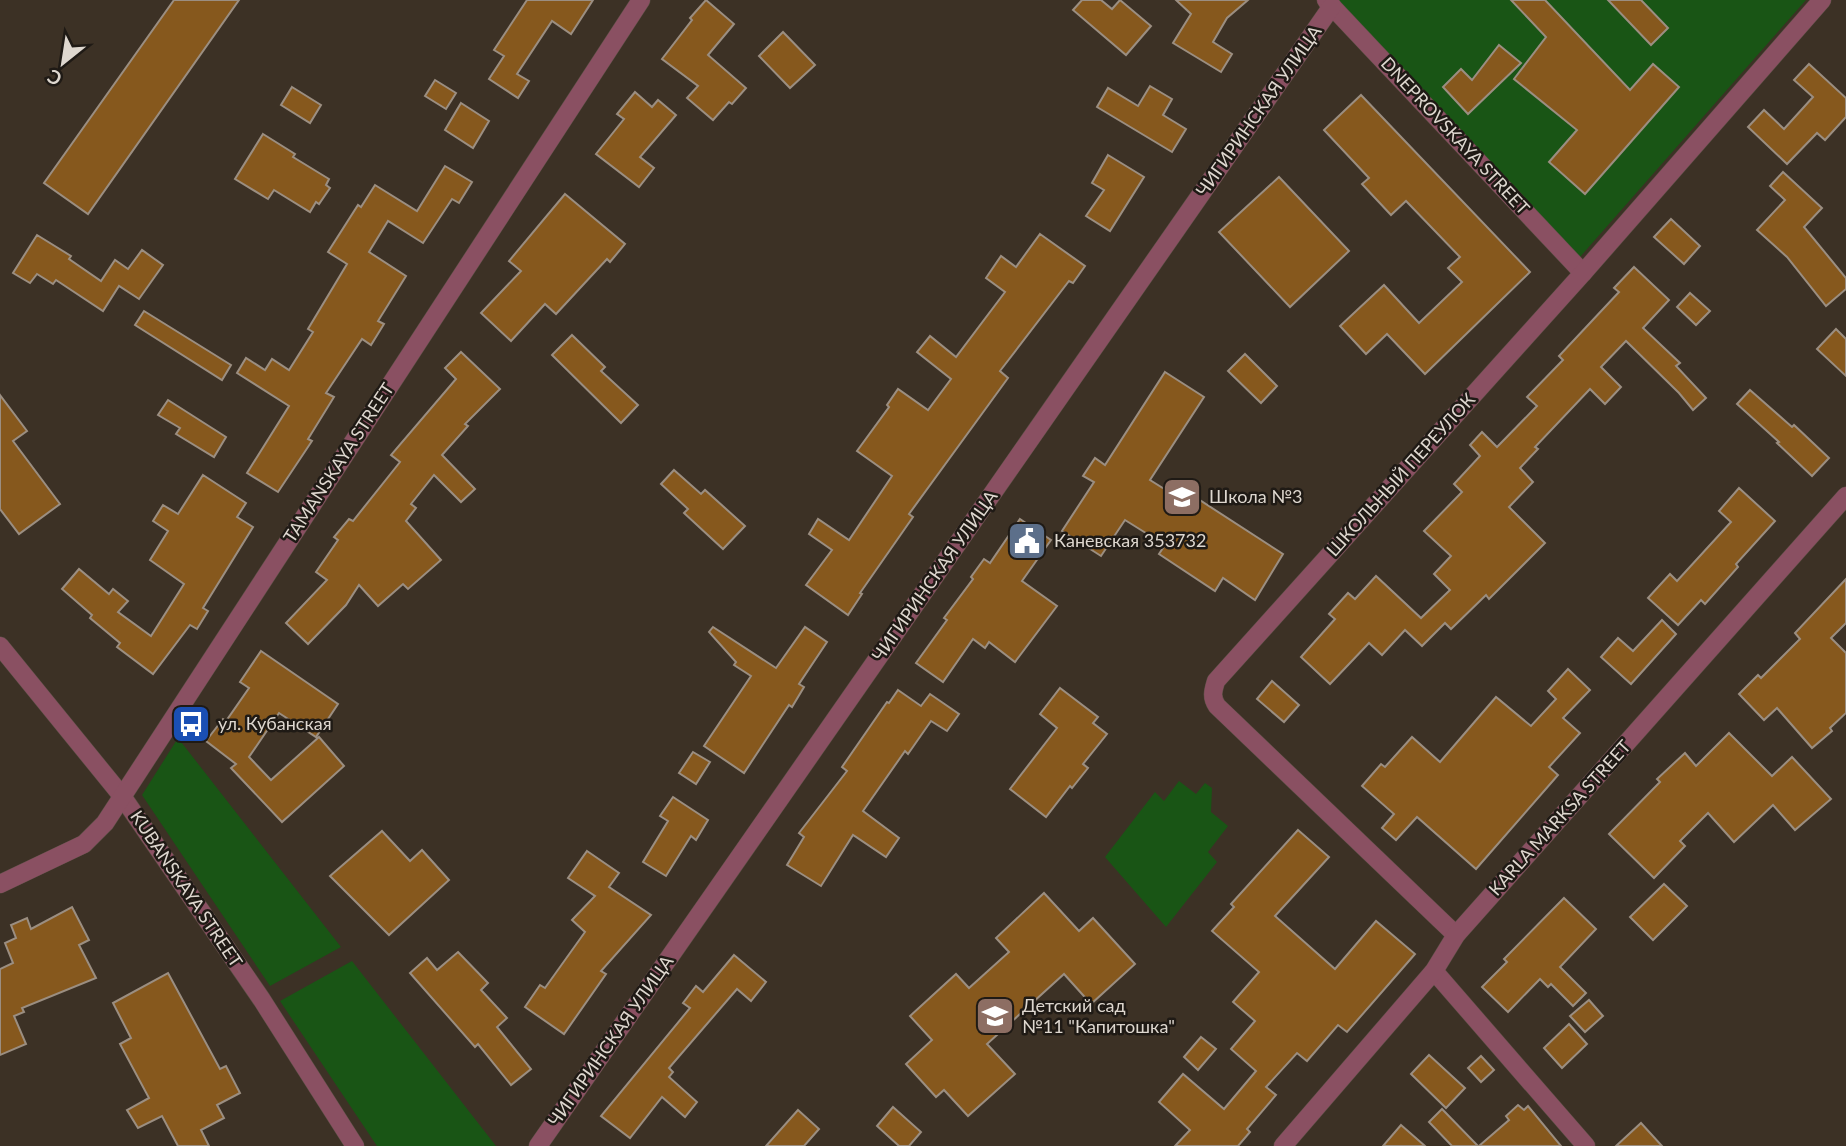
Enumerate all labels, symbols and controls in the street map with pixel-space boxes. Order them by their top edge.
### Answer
street label: ЧИГИРИНСКАЯ УЛИЦА [1191,20,1326,200]
north arrow [28,28,98,98]
street label: DNEPROVSKAYA STREET [1377,52,1535,219]
text: С [43,65,65,91]
street label: TAMANSKAYA STREET [278,378,398,546]
street label: ШКОЛЬНЫЙ ПЕРЕУЛОК [1321,388,1479,560]
school or university icon: Школа №3 [1161,476,1203,518]
street label: ЧИГИРИНСКАЯ УЛИЦА [867,485,1002,665]
place label: Школа №3 [1209,485,1303,507]
public building icon: Каневская 353732 [1006,520,1048,562]
place label: Каневская 353732 [1054,529,1206,551]
bus stop icon: ул. Кубанская [170,703,212,745]
place label: ул. Кубанская [218,712,332,734]
street label: KARLA MARKSA STREET [1484,735,1635,900]
street label: KUBANSKAYA STREET [126,806,248,971]
street label: ЧИГИРИНСКАЯ УЛИЦА [543,950,678,1130]
place label: Детский сад №11 "Капитошка" [1022,994,1175,1037]
school or university icon: Детский сад №11 "Капитошка" [974,995,1016,1037]

